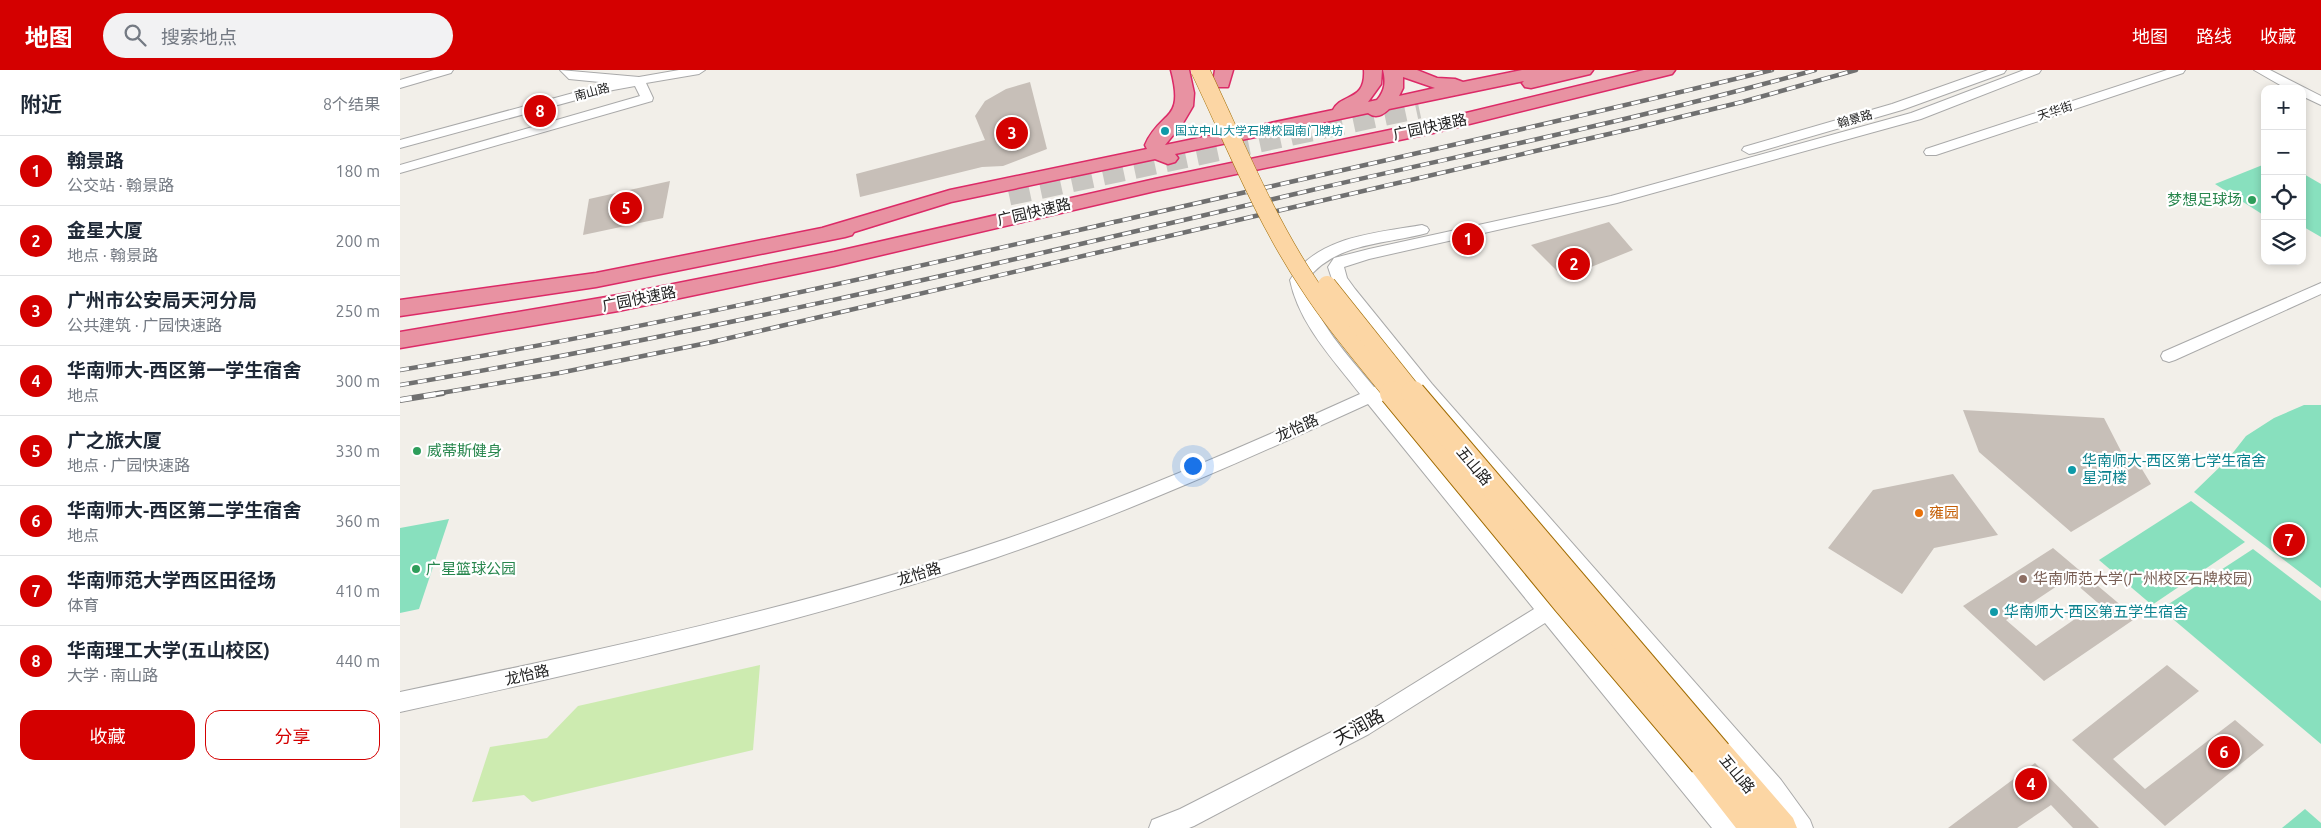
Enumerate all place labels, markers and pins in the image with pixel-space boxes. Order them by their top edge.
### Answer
pin: 8 [524,92,556,130]
pin: 3 [996,114,1028,152]
place label: 国立中山大学石牌校园南门牌坊 [1175,124,1343,137]
marker: 国立中山大学石牌校园南门牌坊 [1159,125,1171,137]
pin: 5 [610,189,642,227]
place label: 梦想足球场 [2167,191,2242,208]
marker: 梦想足球场 [2246,194,2258,206]
pin: 1 [1452,220,1484,258]
pin: 2 [1558,245,1590,283]
place label: 威蒂斯健身 [427,442,502,459]
marker: 威蒂斯健身 [411,445,423,457]
place label: 华南师大-西区第七学生宿舍 星河楼 [2082,452,2266,486]
marker: 华南师大-西区第七学生宿舍 星河楼 [2066,464,2078,476]
place label: 雍园 [1929,504,1959,521]
marker: 雍园 [1913,507,1925,519]
pin: 7 [2273,521,2305,559]
place label: 广星篮球公园 [426,560,516,577]
marker: 广星篮球公园 [410,563,422,575]
place label: 华南师范大学(广州校区石牌校园) [2033,570,2252,587]
marker: 华南师范大学(广州校区石牌校园) [2017,573,2029,585]
place label: 华南师大-西区第五学生宿舍 [2004,603,2188,620]
marker: 华南师大-西区第五学生宿舍 [1988,606,2000,618]
pin: 6 [2208,733,2240,771]
pin: 4 [2015,765,2047,803]

